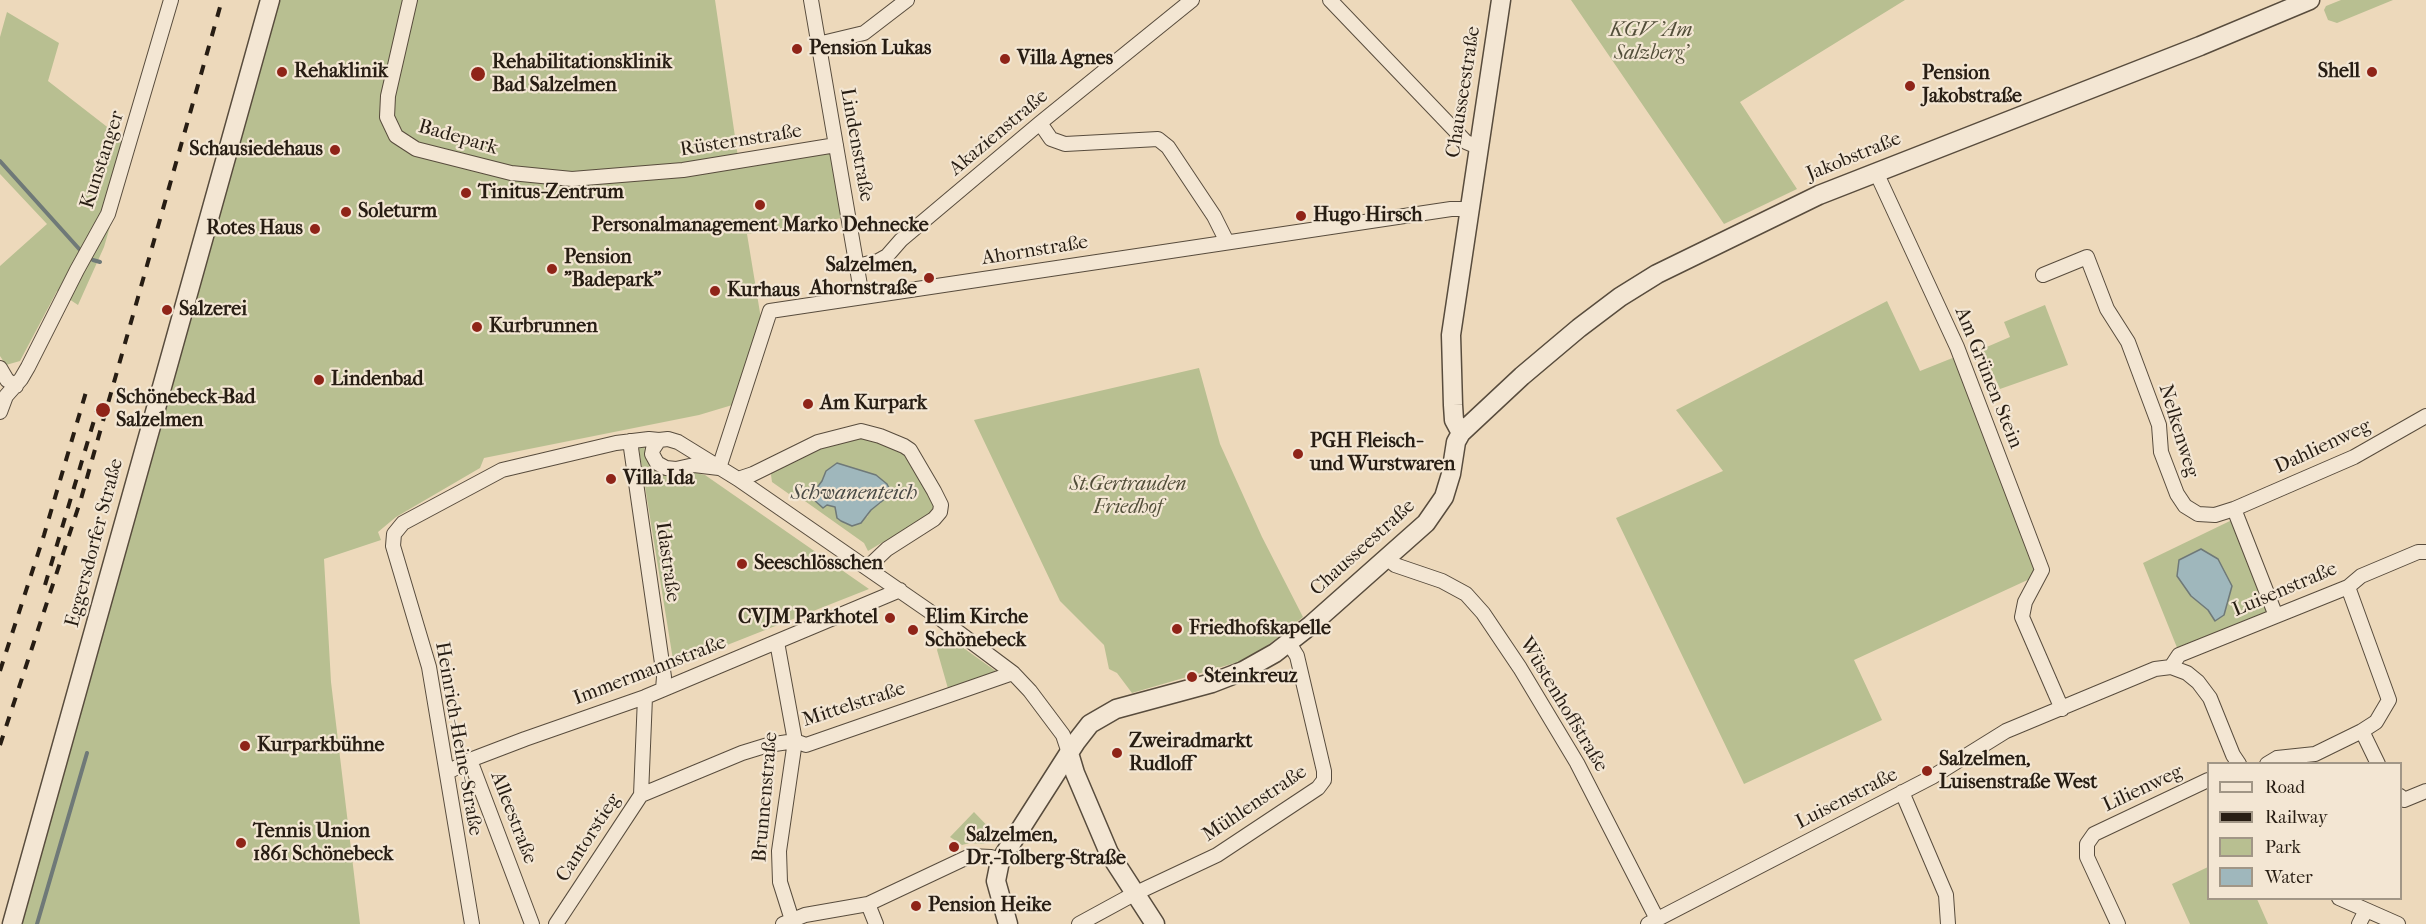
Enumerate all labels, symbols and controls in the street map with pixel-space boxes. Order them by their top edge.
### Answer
park label: KGV 'Am Salzberg' [1610,19,1692,66]
street label: Chausseestraße [1442,25,1486,159]
place label: Pension Lukas [809,37,931,61]
marker: Pension Lukas [790,42,804,56]
place label: Villa Agnes [1017,47,1113,71]
place label: Rehabilitationsklinik Bad Salzelmen [492,51,672,98]
marker: Villa Agnes [998,52,1012,66]
place label: Rehaklinik [294,60,388,84]
place label: Shell [2318,60,2360,84]
place label: Pension Jakobstraße [1922,62,2022,109]
marker: Rehaklinik [275,65,289,79]
marker: Rehabilitationsklinik Bad Salzelmen [469,65,487,83]
marker: Shell [2365,65,2379,79]
marker: Pension Jakobstraße [1903,79,1917,93]
street label: Akazienstraße [945,85,1053,181]
street label: Lindenstraße [834,86,878,204]
street label: Kunstanger [76,108,130,212]
street label: Badepark [415,115,501,161]
street label: Rüsternstraße [678,120,804,162]
street label: Jakobstraße [1803,127,1905,187]
place label: Schausiedehaus [189,138,323,162]
marker: Schausiedehaus [328,143,342,157]
place label: Tinitus-Zentrum [478,181,624,205]
marker: Tinitus-Zentrum [459,186,473,200]
marker: Personalmanagement Marko Dehnecke [753,198,767,212]
place label: Soleturm [358,200,437,224]
place label: Hugo Hirsch [1313,204,1423,228]
marker: Soleturm [339,205,353,219]
marker: Hugo Hirsch [1294,209,1308,223]
place label: Personalmanagement Marko Dehnecke [591,214,929,238]
place label: Rotes Haus [206,217,303,241]
marker: Rotes Haus [308,222,322,236]
street label: Ahornstraße [980,231,1090,271]
place label: Pension "Badepark" [564,246,661,293]
place label: Salzelmen, Ahornstraße [810,254,917,301]
marker: Pension "Badepark" [545,262,559,276]
marker: Salzelmen, Ahornstraße [922,271,936,285]
place label: Kurhaus [727,279,800,303]
marker: Kurhaus [708,284,722,298]
place label: Salzerei [179,298,247,322]
marker: Salzerei [160,303,174,317]
street label: Am Grünen Stein [1949,304,2027,452]
place label: Kurbrunnen [489,315,598,339]
marker: Kurbrunnen [470,320,484,334]
place label: Lindenbad [331,368,423,392]
marker: Lindenbad [312,373,326,387]
street label: Nelkenweg [2152,381,2204,481]
place label: Schönebeck-Bad Salzelmen [116,386,255,433]
place label: Am Kurpark [820,392,927,416]
marker: Am Kurpark [801,397,815,411]
marker: Schönebeck-Bad Salzelmen [94,401,112,419]
street label: Dahlienweg [2271,414,2375,480]
place label: PGH Fleisch- und Wurstwaren [1310,430,1455,477]
marker: PGH Fleisch- und Wurstwaren [1291,447,1305,461]
street label: Eggersdorfer Straße [61,456,129,630]
place label: Villa Ida [623,467,694,491]
marker: Villa Ida [604,472,618,486]
park label: St.Gertrauden Friedhof [1070,473,1186,520]
water label: Schwanenteich [791,481,917,507]
street label: Chausseestraße [1306,495,1420,601]
street label: Idastraße [649,520,685,604]
place label: Seeschlösschen [754,552,883,576]
marker: Seeschlösschen [735,557,749,571]
street label: Luisenstraße [2229,557,2341,623]
place label: CVJM Parkhotel [738,606,878,630]
place label: Elim Kirche Schönebeck [925,606,1028,653]
marker: CVJM Parkhotel [883,611,897,625]
place label: Friedhofskapelle [1189,617,1331,641]
marker: Friedhofskapelle [1170,622,1184,636]
marker: Elim Kirche Schönebeck [906,623,920,637]
street label: Immermannstraße [570,631,730,711]
street label: Wüstenhoffstraße [1513,633,1613,777]
street label: Heinrich-Heine-Straße [429,640,487,838]
place label: Steinkreuz [1204,665,1298,689]
marker: Steinkreuz [1185,670,1199,684]
street label: Mittelstraße [799,677,909,733]
place label: Zweiradmarkt Rudloff [1129,730,1253,777]
street label: Brunnenstraße [748,731,784,863]
place label: Kurparkbühne [257,734,384,758]
marker: Kurparkbühne [238,739,252,753]
marker: Zweiradmarkt Rudloff [1110,746,1124,760]
place label: Salzelmen, Luisenstraße West [1939,748,2097,795]
street label: Mühlenstraße [1198,760,1312,848]
street label: Lilienweg [2099,760,2187,818]
legend [2207,762,2402,900]
street label: Luisenstraße [1792,763,1902,835]
marker: Salzelmen, Luisenstraße West [1920,764,1934,778]
street label: Alleestraße [484,769,542,867]
text: Road [2265,777,2305,798]
street label: Cantorstieg [552,789,626,887]
text: Railway [2265,807,2328,828]
place label: Tennis Union 1861 Schönebeck [253,820,393,867]
place label: Salzelmen, Dr.-Tolberg-Straße [966,824,1126,871]
marker: Tennis Union 1861 Schönebeck [234,836,248,850]
text: Park [2265,837,2301,858]
marker: Salzelmen, Dr.-Tolberg-Straße [947,840,961,854]
text: Water [2265,867,2313,888]
place label: Pension Heike [928,894,1051,918]
marker: Pension Heike [909,899,923,913]

